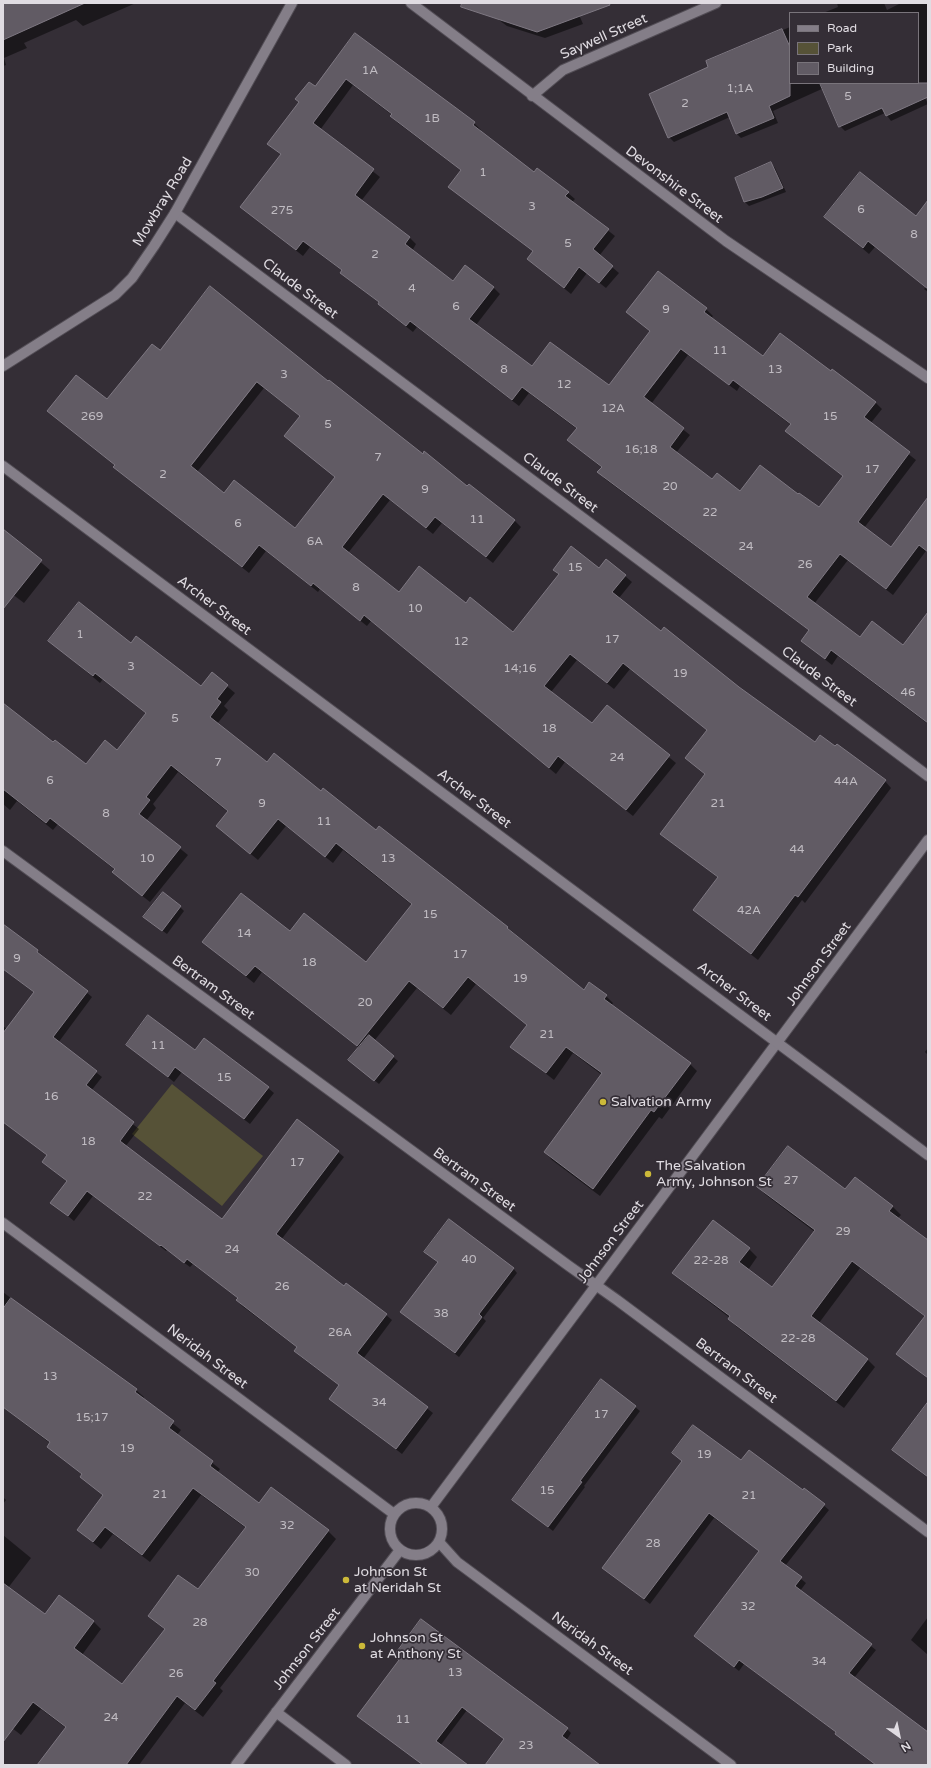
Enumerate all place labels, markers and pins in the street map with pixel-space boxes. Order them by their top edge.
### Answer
place label: Salvation Army [611,1094,711,1110]
marker: Salvation Army [598,1097,608,1107]
place label: The Salvation Army, Johnson St [656,1158,772,1190]
marker: The Salvation Army, Johnson St [643,1169,653,1179]
place label: Johnson St at Neridah St [354,1564,441,1596]
marker: Johnson St at Neridah St [341,1575,351,1585]
place label: Johnson St at Anthony St [370,1630,461,1662]
marker: Johnson St at Anthony St [357,1641,367,1651]

